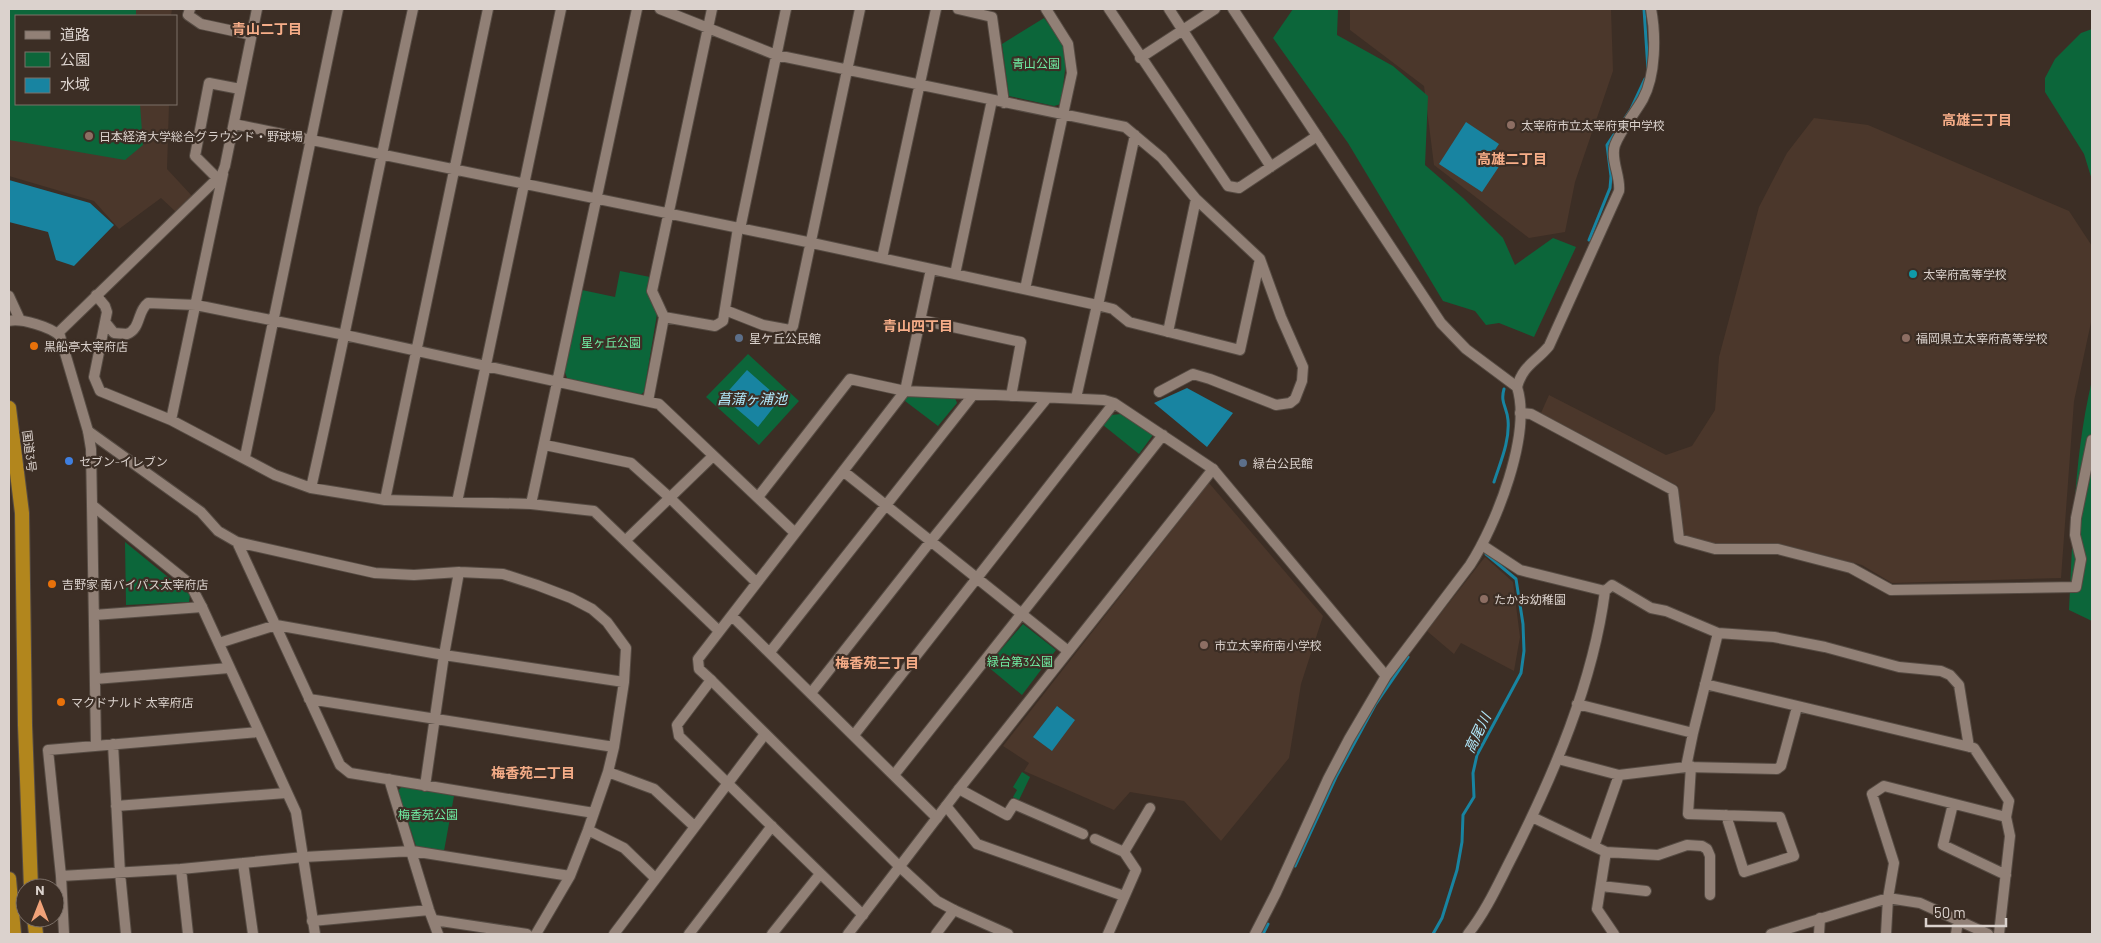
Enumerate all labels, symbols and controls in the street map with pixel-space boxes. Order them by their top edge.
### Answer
legend [15,15,178,105]
district label: 青山二丁目 [232,20,302,37]
text: 道路 [60,25,90,43]
text: 公園 [60,50,90,68]
park label: 青山公園 [1012,56,1060,70]
text: 水域 [60,75,90,93]
district label: 高雄三丁目 [1942,111,2012,128]
place label: 太宰府市立太宰府東中学校 [1521,118,1665,132]
marker: 太宰府市立太宰府東中学校 [1505,119,1517,131]
place label: 日本経済大学総合グラウンド・野球場 [99,129,303,143]
marker: 日本経済大学総合グラウンド・野球場 [83,130,95,142]
district label: 高雄二丁目 [1477,150,1547,167]
place label: 太宰府高等学校 [1923,267,2007,281]
marker: 太宰府高等学校 [1907,268,1919,280]
district label: 青山四丁目 [883,317,953,334]
place label: 星ケ丘公民館 [749,331,821,345]
place label: 福岡県立太宰府高等学校 [1916,331,2048,345]
marker: 星ケ丘公民館 [733,332,745,344]
marker: 福岡県立太宰府高等学校 [1900,332,1912,344]
park label: 星ヶ丘公園 [581,335,641,349]
place label: 黒船亭太宰府店 [44,339,128,353]
marker: 黒船亭太宰府店 [28,340,40,352]
water label: 菖蒲ヶ浦池 [717,390,789,407]
street label: 国道3号 [20,429,40,473]
place label: セブン-イレブン [79,454,168,468]
marker: セブン-イレブン [63,455,75,467]
place label: 緑台公民館 [1253,456,1313,470]
marker: 緑台公民館 [1237,457,1249,469]
place label: 吉野家 南バイパス太宰府店 [62,577,208,591]
marker: 吉野家 南バイパス太宰府店 [46,578,58,590]
place label: たかお幼稚園 [1494,592,1566,606]
marker: たかお幼稚園 [1478,593,1490,605]
place label: 市立太宰府南小学校 [1214,638,1322,652]
marker: 市立太宰府南小学校 [1198,639,1210,651]
district label: 梅香苑三丁目 [835,654,919,671]
park label: 緑台第3公園 [987,654,1053,668]
place label: マクドナルド 太宰府店 [71,695,193,709]
marker: マクドナルド 太宰府店 [55,696,67,708]
water label: 高尾川 [1460,709,1495,756]
district label: 梅香苑二丁目 [491,764,575,781]
park label: 梅香苑公園 [398,807,458,821]
north arrow [15,878,65,928]
text: N [35,881,45,898]
scale bar [1926,896,2006,928]
text: 50 m [1934,903,1966,921]

